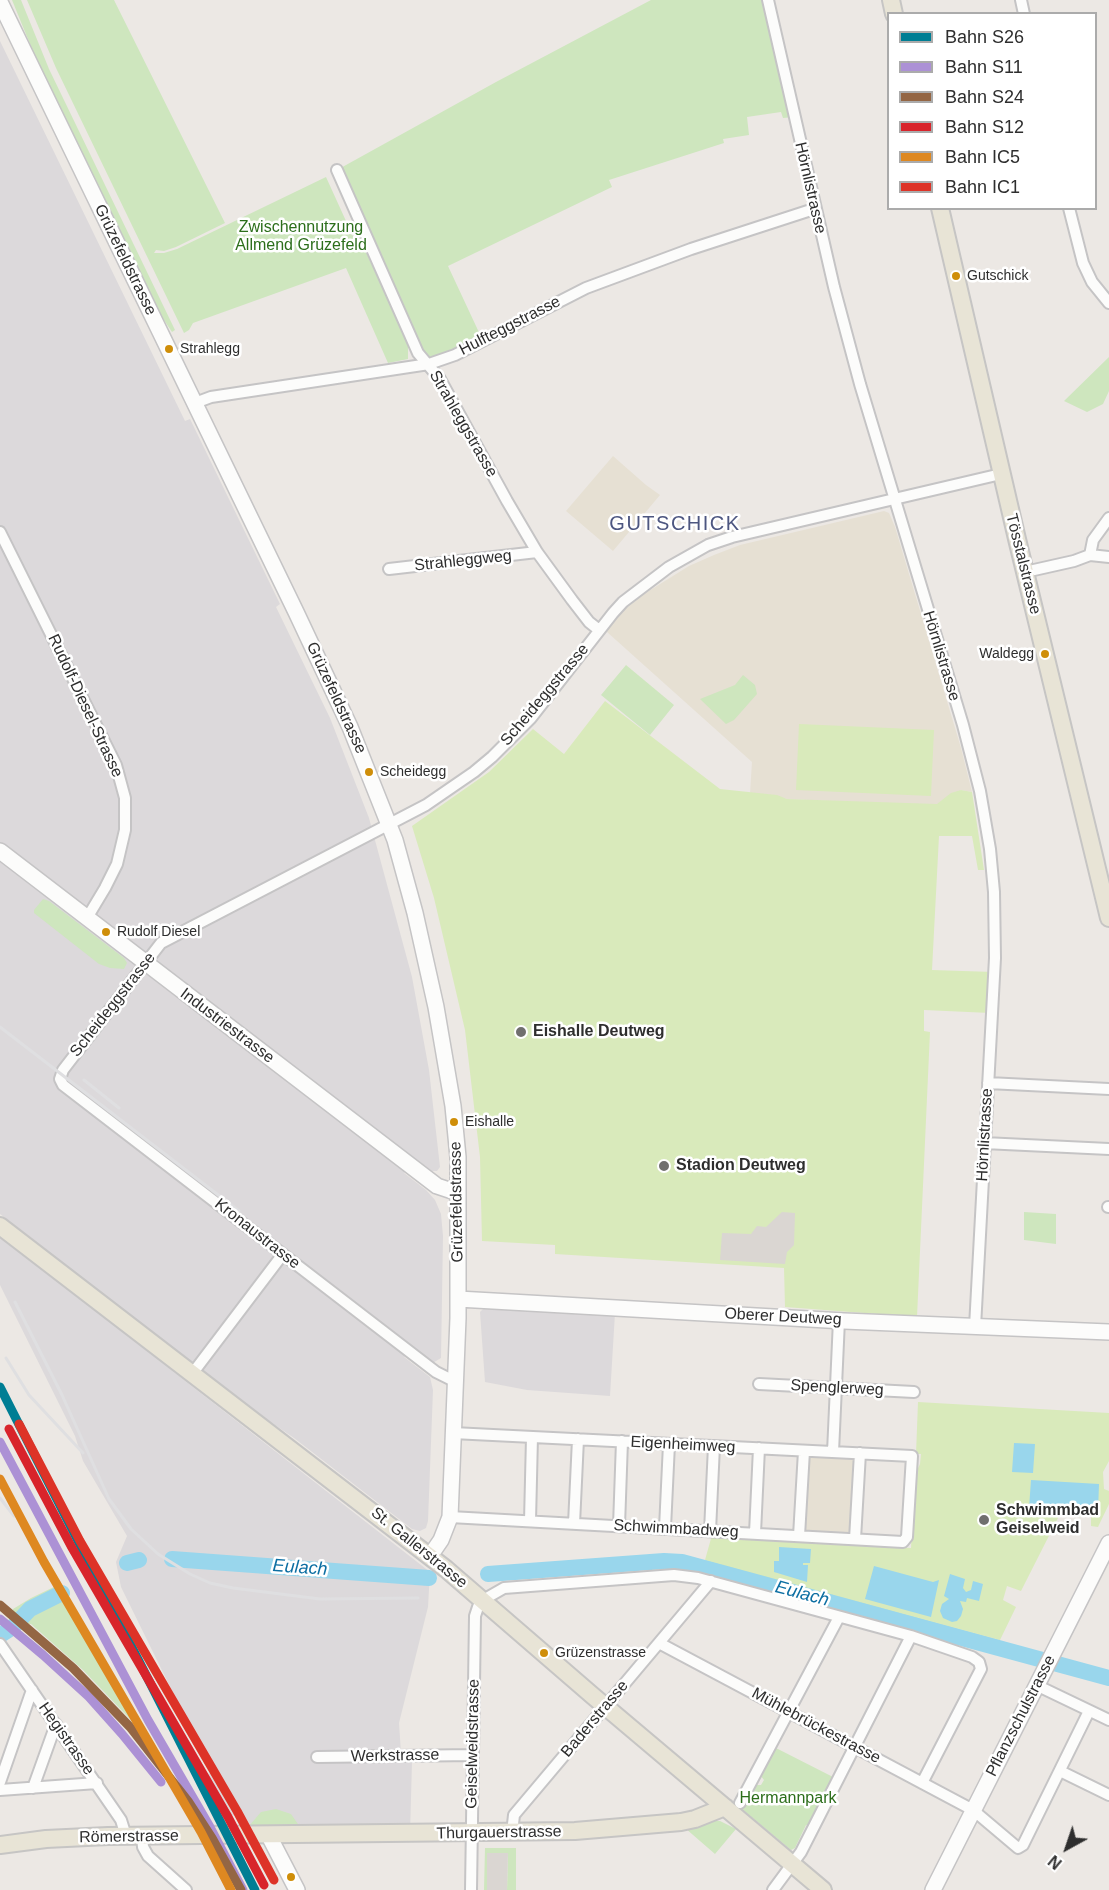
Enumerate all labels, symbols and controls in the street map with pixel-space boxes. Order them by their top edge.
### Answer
legend [887,12,1097,210]
text: Bahn S26 [945,27,1024,47]
text: Bahn S11 [945,57,1023,77]
text: Bahn S24 [945,87,1024,107]
text: Bahn S12 [945,117,1024,137]
street label: Hörnlistrasse [790,140,830,236]
text: Bahn IC5 [945,147,1020,167]
text: Bahn IC1 [945,177,1020,197]
street label: Grüzefeldstrasse [90,201,160,319]
park label: Zwischennutzung Allmend Grüzefeld [235,218,367,256]
place label: Gutschick [967,268,1028,284]
marker: Gutschick [950,270,962,282]
street label: Hulfteggstrasse [456,292,564,360]
place label: Strahlegg [180,341,240,357]
marker: Strahlegg [163,343,175,355]
street label: Strahleggstrasse [425,367,501,481]
district label: GUTSCHICK [609,512,741,536]
street label: Tösstalstrasse [1001,512,1045,616]
street label: Strahleggweg [413,546,513,576]
street label: Hörnlistrasse [918,609,964,703]
street label: Rudolf-Diesel-Strasse [43,631,127,781]
street label: Grüzefeldstrasse [302,639,370,757]
street label: Scheideggstrasse [497,640,593,750]
place label: Waldegg [979,646,1034,662]
marker: Waldegg [1039,648,1051,660]
place label: Scheidegg [380,764,446,780]
marker: Scheidegg [363,766,375,778]
place label: Rudolf Diesel [117,924,200,940]
marker: Rudolf Diesel [100,926,112,938]
street label: Scheideggstrasse [66,949,160,1061]
street label: Industriestrasse [176,984,278,1068]
place label: Eishalle Deutweg [533,1022,665,1042]
marker: Eishalle Deutweg [514,1025,528,1039]
street label: Hörnlistrasse [973,1088,997,1182]
place label: Eishalle [465,1114,514,1130]
marker: Eishalle [448,1116,460,1128]
street label: Grüzefeldstrasse [446,1141,468,1263]
place label: Stadion Deutweg [676,1156,806,1176]
marker: Stadion Deutweg [657,1159,671,1173]
street label: Kronaustrasse [210,1195,304,1273]
street label: Oberer Deutweg [724,1304,842,1330]
street label: Spenglerweg [790,1376,884,1400]
street label: Eigenheimweg [630,1433,736,1457]
place label: Schwimmbad Geiselweid [996,1501,1099,1539]
street label: St. Gallerstrasse [367,1503,471,1593]
marker: Schwimmbad Geiselweid [977,1513,991,1527]
street label: Schwimmbadweg [613,1516,739,1542]
water label: Eulach [272,1555,328,1581]
water label: Eulach [773,1576,831,1612]
place label: Grüzenstrasse [555,1645,646,1661]
marker: Grüzenstrasse [538,1647,550,1659]
street label: Pflanzschulstrasse [982,1652,1060,1780]
street label: Baderstrasse [557,1677,633,1761]
street label: Geiselweidstrasse [462,1679,484,1809]
street label: Mühlebrückestrasse [748,1684,884,1768]
street label: Hegistrasse [34,1699,98,1779]
street label: Werkstrasse [351,1746,439,1766]
park label: Hermannpark [740,1789,836,1809]
north arrow [1037,1818,1097,1878]
street label: Thurgauerstrasse [436,1822,562,1844]
street label: Römerstrasse [79,1827,179,1847]
text: N [1045,1852,1065,1872]
unlabelled marker [285,1871,297,1883]

